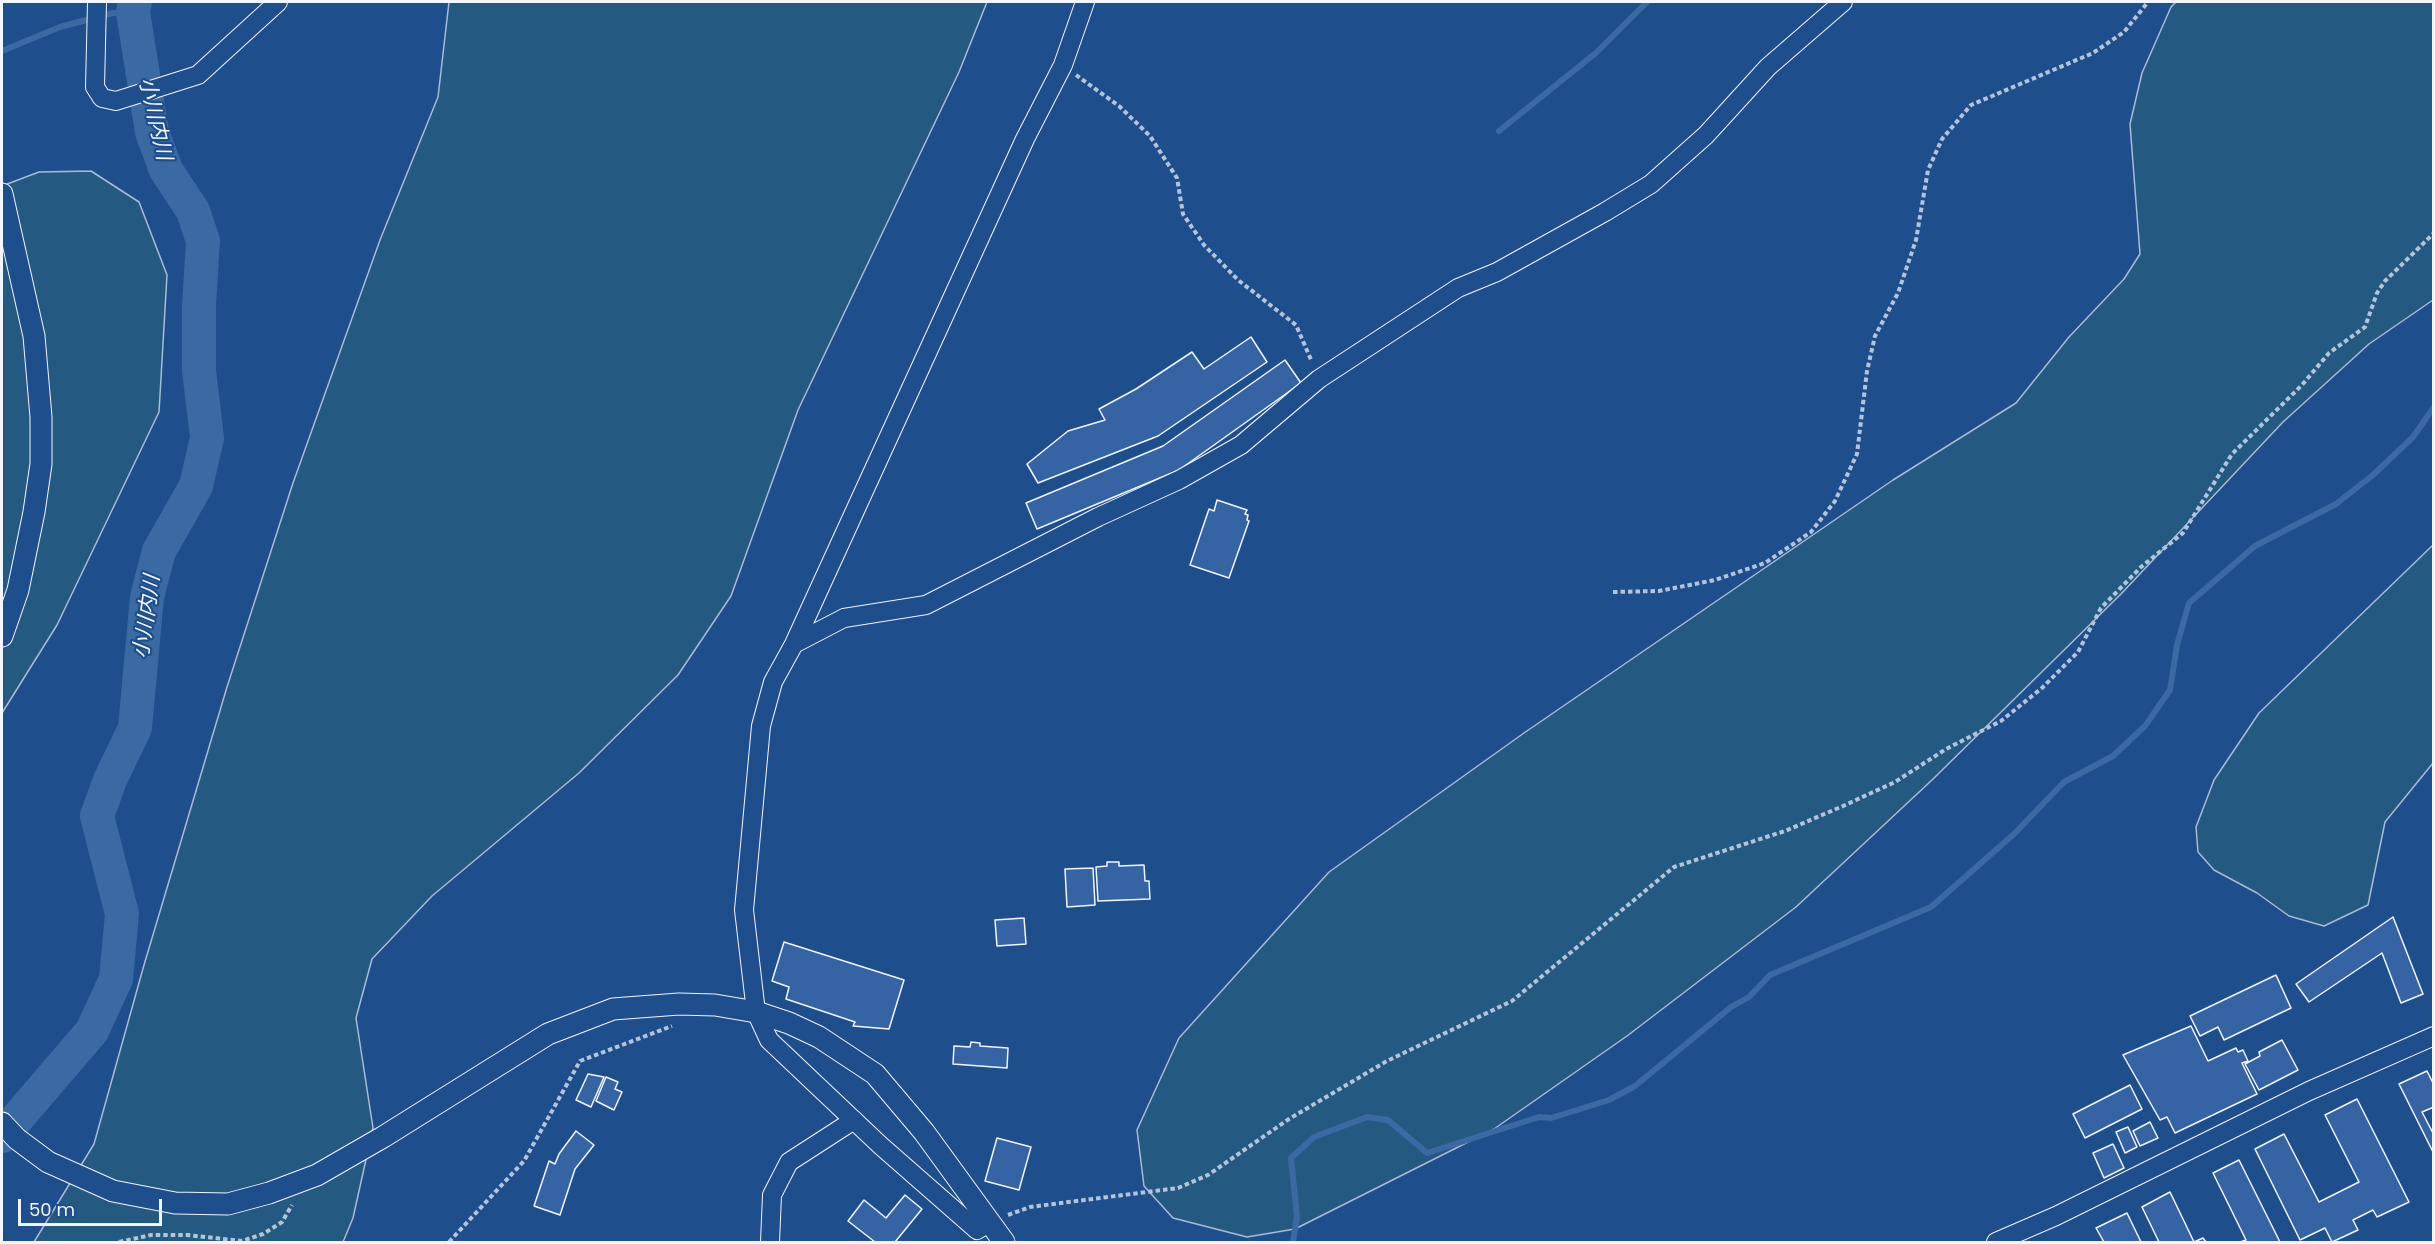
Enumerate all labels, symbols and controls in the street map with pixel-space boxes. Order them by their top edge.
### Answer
water label: 小川内川 [132,75,176,163]
water label: 小川内川 [130,574,166,660]
scale bar [21,1187,165,1225]
text: 50 m [29,1197,75,1222]

